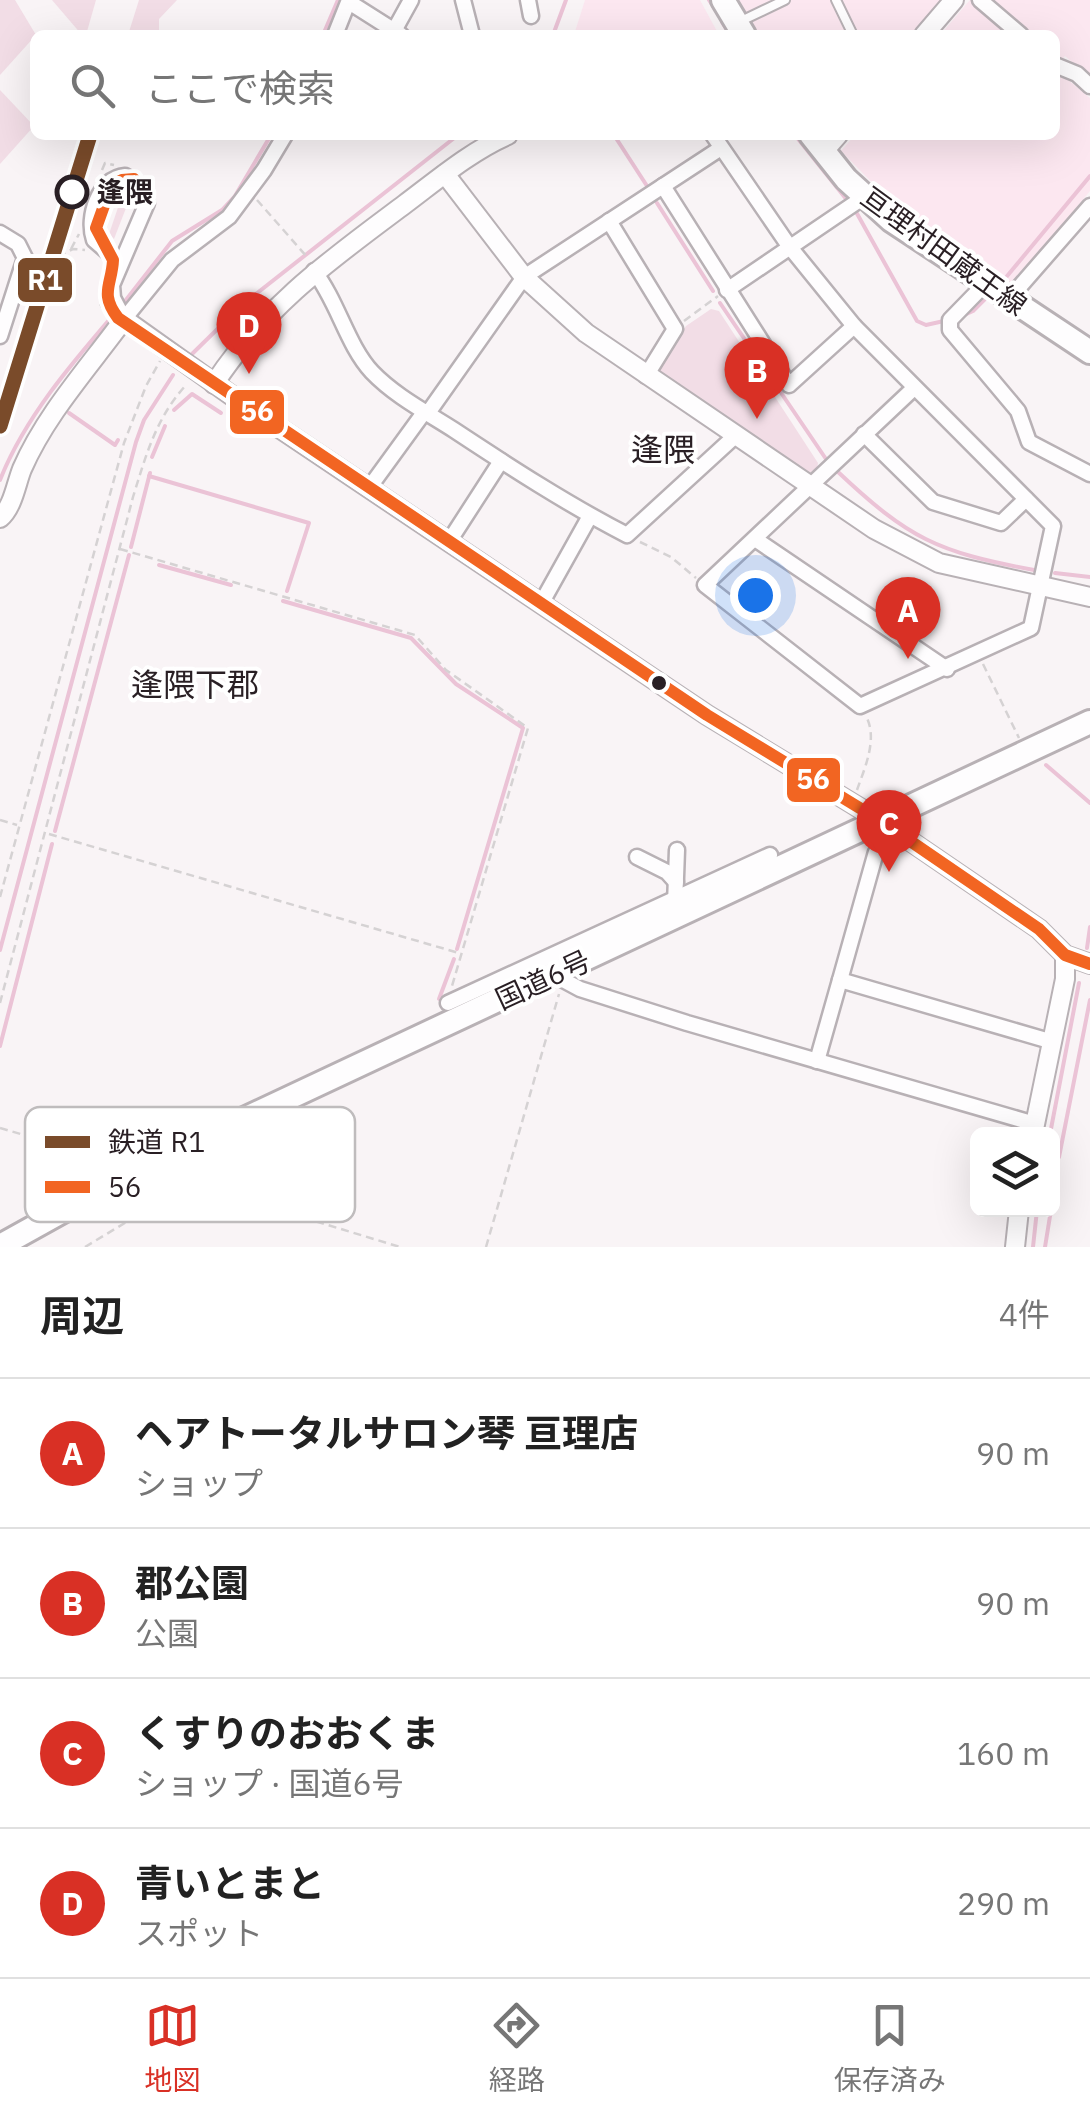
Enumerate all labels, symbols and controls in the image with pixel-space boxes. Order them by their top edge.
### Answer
search box [30,30,1060,140]
icon: search [65,58,120,113]
text: ここで検索 [145,63,335,112]
place label: 逢隈 [97,173,153,210]
marker: 逢隈 [56,176,88,208]
street label: 亘理村田蔵王線 [854,178,1034,323]
line badge: R1 [16,256,74,304]
text: R1 [27,261,63,298]
pin: D [216,292,282,374]
pin: B [724,336,790,419]
line badge: 56 [228,388,286,436]
text: 56 [240,392,274,429]
district label: 逢隈 [631,428,695,470]
your location [730,570,781,621]
pin: A [876,576,940,659]
district label: 逢隈下郡 [131,663,259,705]
unlabelled marker [649,673,669,693]
line badge: 56 [785,756,842,804]
text: 56 [796,760,830,797]
pin: C [856,790,922,872]
street label: 国道6号 [489,941,596,1018]
legend [25,1107,355,1222]
text: 鉄道 R1 [108,1123,205,1160]
map controls [970,1127,1060,1217]
button: layers [970,1127,1060,1217]
text: 56 [108,1168,142,1205]
text: 周辺 [40,1288,124,1343]
text: 4件 [999,1293,1050,1335]
text: ヘアトータルサロン琴 亘理店 [135,1408,638,1457]
text: A [62,1432,83,1474]
text: 90 m [976,1432,1050,1474]
text: ショップ [135,1462,263,1504]
text: 郡公園 [135,1558,249,1607]
text: B [62,1582,83,1624]
text: 90 m [976,1582,1050,1624]
text: 公園 [135,1612,199,1654]
text: くすりのおおくま [135,1708,439,1757]
text: C [62,1732,83,1774]
text: 160 m [957,1732,1050,1774]
text: ショップ · 国道6号 [135,1762,404,1804]
text: 青いとまと [135,1858,325,1907]
text: D [61,1882,84,1924]
text: 290 m [957,1882,1050,1924]
text: スポット [135,1912,263,1954]
tab: 地図 [144,1998,200,2098]
tab: 経路 [489,1998,545,2098]
tab: 保存済み [834,1998,946,2098]

